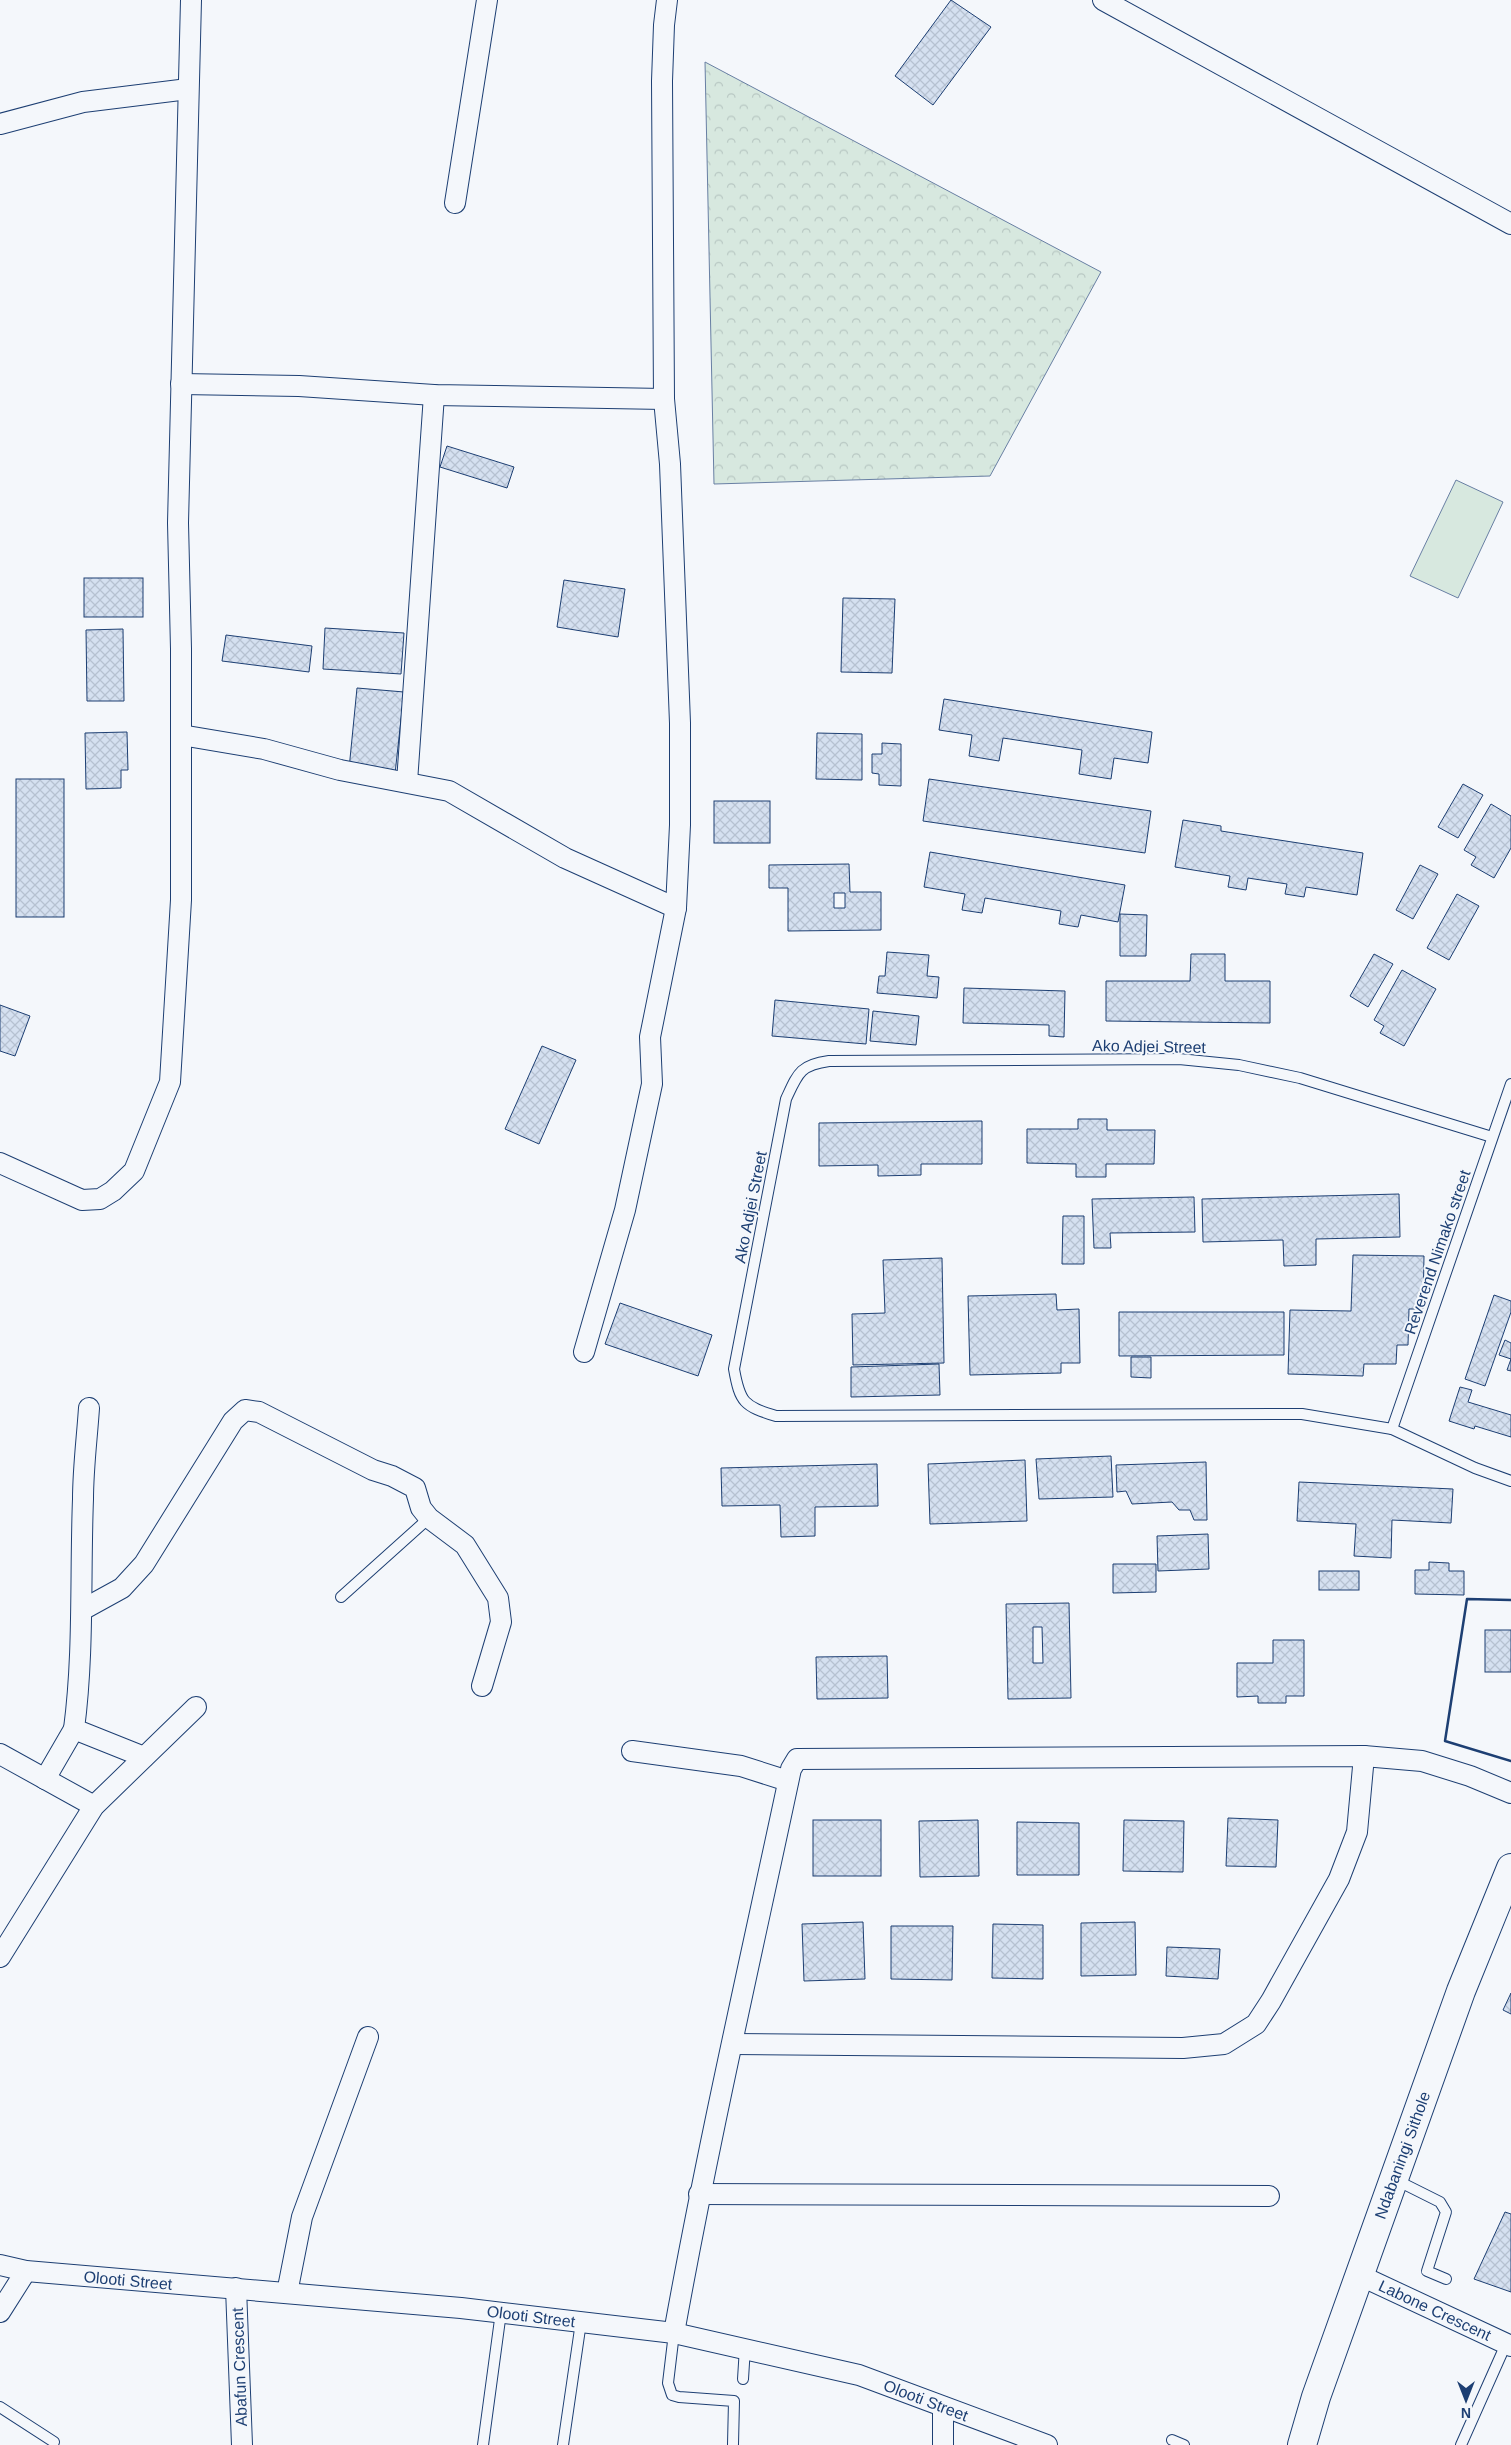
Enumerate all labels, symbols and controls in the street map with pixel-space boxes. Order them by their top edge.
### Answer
street label: Ako Adjei Street [1092,1037,1207,1056]
street label: Ako Adjei Street [731,1149,770,1265]
street label: Reverend Nimako street [1401,1167,1474,1336]
street label: Ndabaningi Sithole [1372,2089,1433,2221]
street label: Olooti Street [83,2268,174,2293]
street label: Labone Crescent [1376,2277,1494,2344]
street label: Olooti Street [486,2303,577,2330]
street label: Abafun Crescent [229,2307,250,2427]
north arrow [1441,2375,1491,2425]
street label: Olooti Street [881,2377,971,2425]
text: N [1461,2405,1471,2421]

